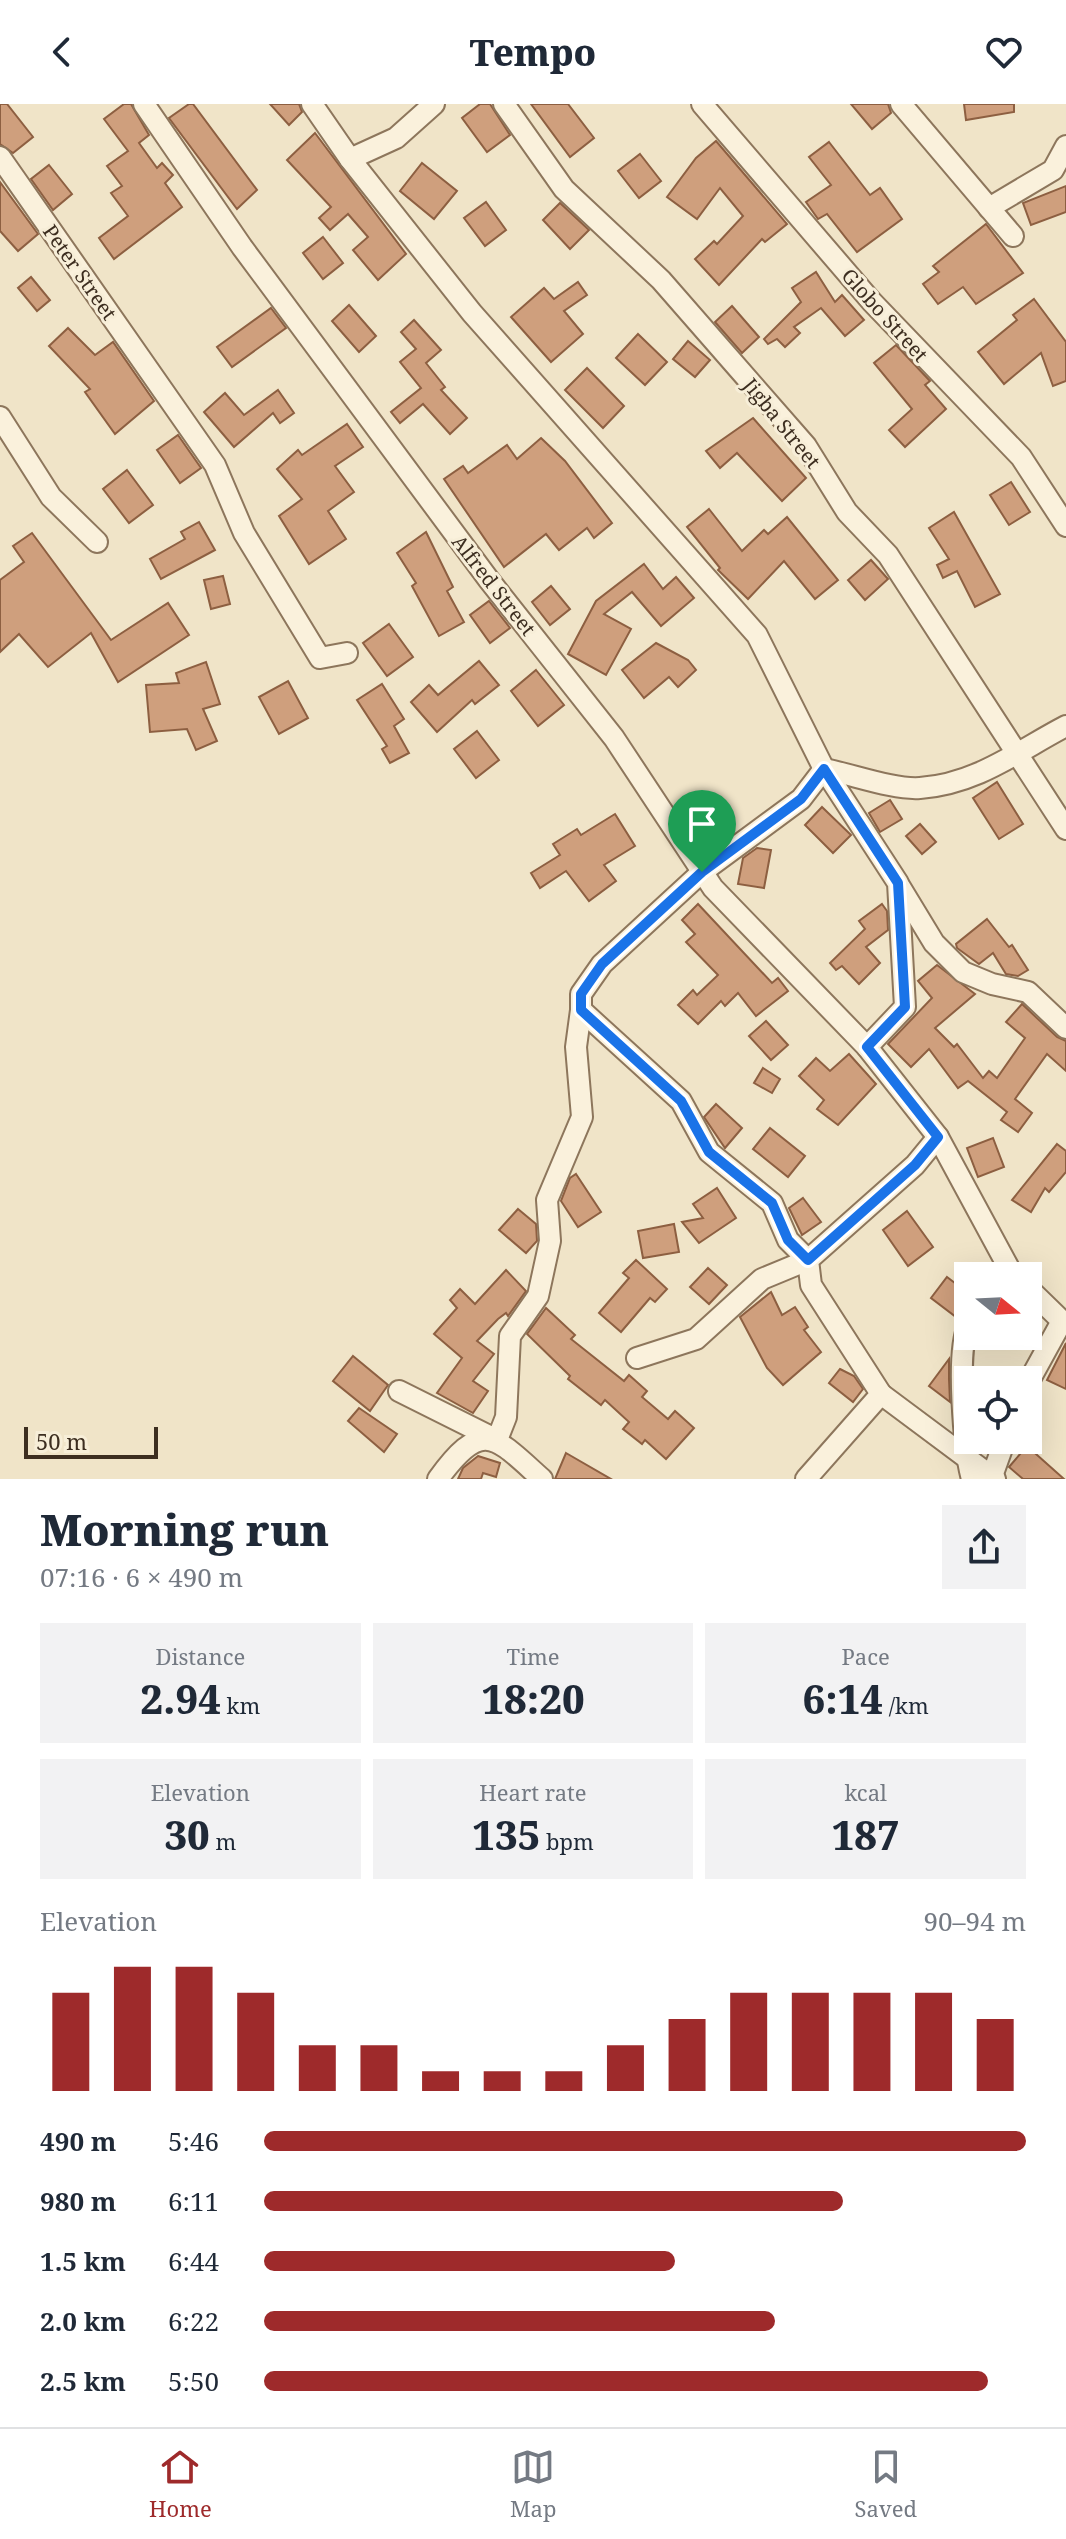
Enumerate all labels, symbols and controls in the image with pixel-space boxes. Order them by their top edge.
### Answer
text: Tempo [470,28,596,77]
icon: back [40,30,84,74]
icon: heart [982,30,1026,74]
street label: Peter Street [37,219,123,325]
street label: Globo Street [836,263,934,367]
street label: Jigba Street [737,371,827,474]
street label: Alfred Street [446,529,542,641]
pin [668,790,736,872]
icon: arrive [680,802,724,846]
north arrow [954,1262,1042,1350]
map controls [954,1262,1042,1454]
button: locate [954,1366,1042,1454]
scale bar [24,1423,158,1459]
text: 50 m [36,1426,87,1456]
text: Morning run [40,1499,329,1559]
button: share [942,1505,1026,1589]
text: 07:16 · 6 × 490 m [40,1559,243,1595]
text: Distance [155,1641,245,1671]
text: Time [506,1641,560,1671]
text: Pace [842,1641,890,1671]
text: 2.94 [140,1671,221,1726]
text: 18:20 [481,1671,585,1726]
text: 6:14 [803,1671,883,1726]
text: km [221,1690,260,1720]
text: /km [883,1690,929,1720]
text: Elevation [151,1777,250,1807]
text: Heart rate [479,1777,587,1807]
text: kcal [844,1777,887,1807]
text: 30 [164,1807,210,1862]
text: 135 [472,1807,540,1862]
text: 187 [832,1807,900,1862]
text: m [210,1826,236,1856]
text: bpm [540,1826,594,1856]
text: Elevation [40,1903,157,1939]
text: 90–94 m [924,1903,1026,1939]
text: 490 m [40,2123,116,2159]
text: 5:46 [168,2123,219,2159]
text: 980 m [40,2183,116,2219]
text: 6:11 [168,2183,219,2219]
text: 1.5 km [40,2243,126,2279]
text: 6:44 [168,2243,219,2279]
text: 2.0 km [40,2303,126,2339]
text: 6:22 [168,2303,219,2339]
text: 2.5 km [40,2363,126,2399]
text: 5:50 [168,2363,219,2399]
tab: Home [149,2445,212,2523]
tab: Map [510,2445,556,2523]
tab: Saved [855,2445,917,2523]

